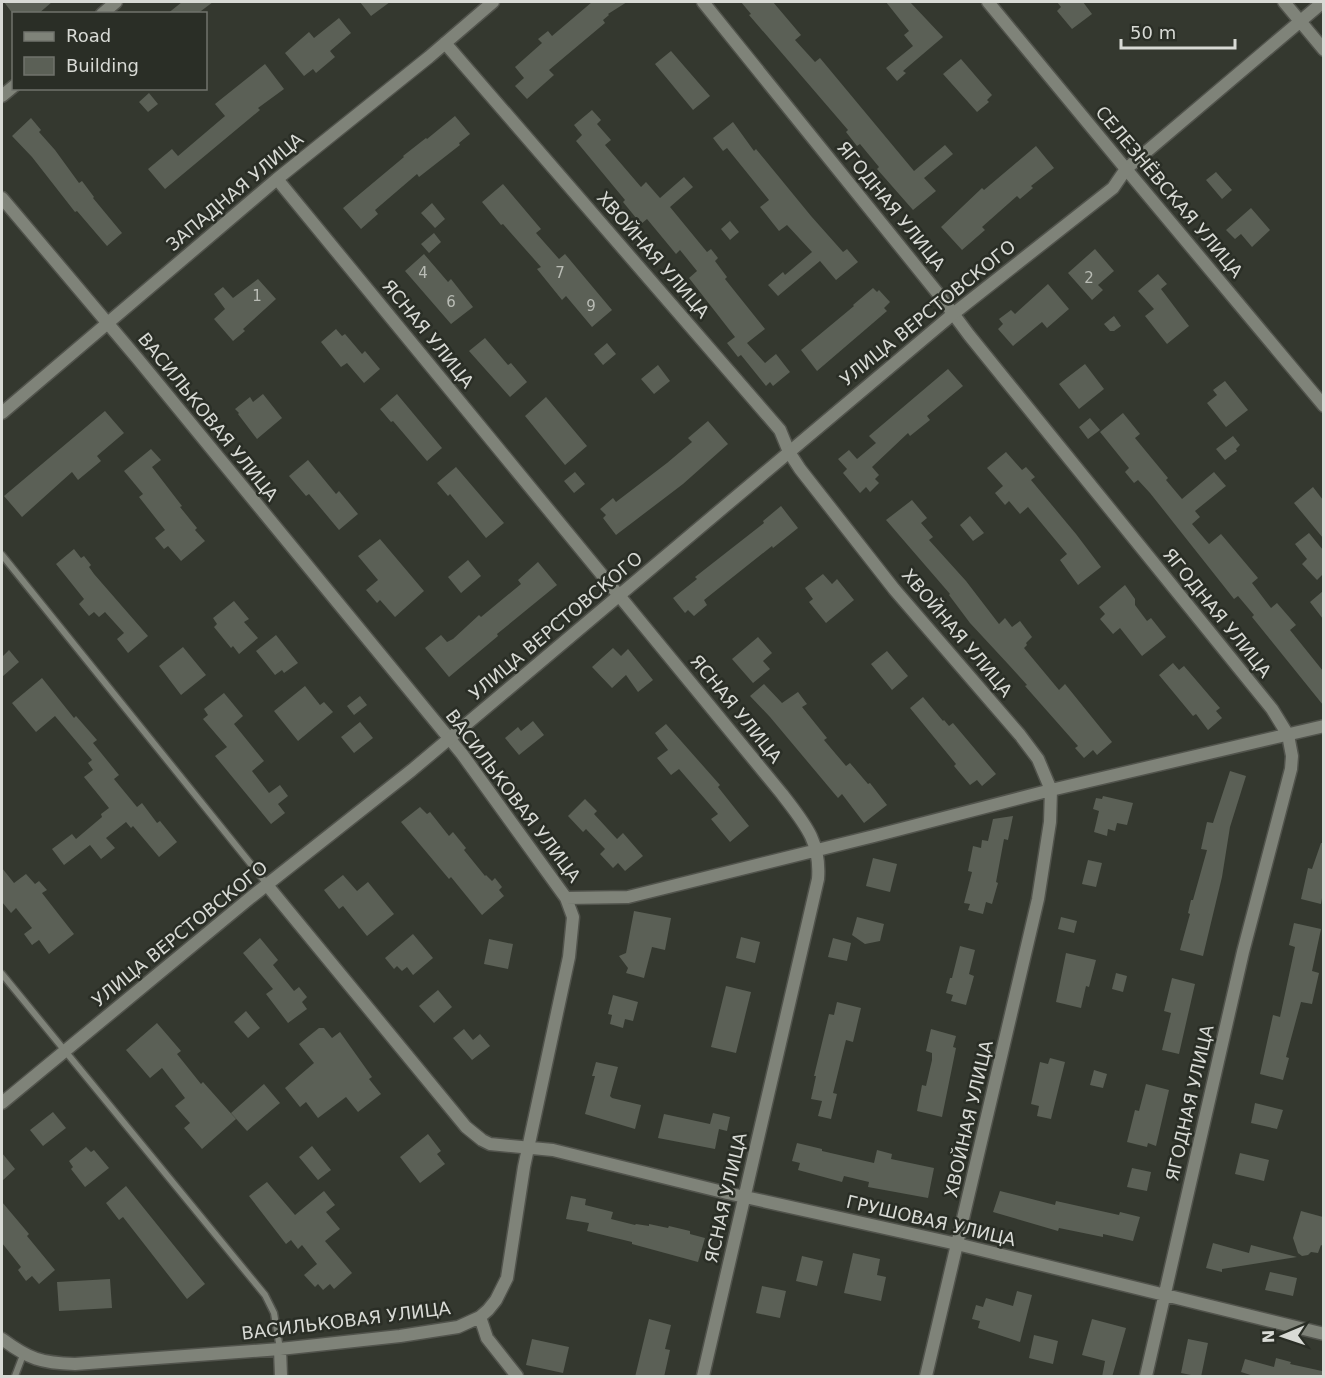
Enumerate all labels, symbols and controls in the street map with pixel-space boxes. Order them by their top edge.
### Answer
legend [12,12,207,90]
scale bar [1121,12,1235,50]
text: 50 m [1130,22,1176,43]
text: Road [66,25,111,46]
text: Building [66,55,139,76]
street label: СЕЛЕЗНЁВСКАЯ УЛИЦА [1091,102,1248,282]
street label: ЗАПАДНАЯ УЛИЦА [162,128,308,255]
street label: ЯГОДНАЯ УЛИЦА [833,137,950,275]
street label: ХВОЙНАЯ УЛИЦА [593,187,714,323]
street label: УЛИЦА ВЕРСТОВСКОГО [836,235,1020,390]
house number: 4 [418,264,428,282]
house number: 7 [555,264,565,282]
house number: 2 [1084,269,1094,287]
street label: ЯСНАЯ УЛИЦА [378,275,479,393]
house number: 1 [252,287,262,305]
house number: 6 [446,293,456,311]
house number: 9 [586,297,596,315]
street label: ВАСИЛЬКОВАЯ УЛИЦА [134,328,283,506]
street label: ЯГОДНАЯ УЛИЦА [1159,544,1276,682]
street label: УЛИЦА ВЕРСТОВСКОГО [465,547,646,704]
street label: ХВОЙНАЯ УЛИЦА [898,564,1017,701]
street label: ЯСНАЯ УЛИЦА [686,650,787,768]
street label: ВАСИЛЬКОВАЯ УЛИЦА [442,705,586,887]
street label: УЛИЦА ВЕРСТОВСКОГО [88,856,272,1011]
street label: ЯГОДНАЯ УЛИЦА [1161,1022,1218,1183]
street label: ХВОЙНАЯ УЛИЦА [940,1038,997,1200]
street label: ЯСНАЯ УЛИЦА [700,1130,751,1265]
street label: ГРУШОВАЯ УЛИЦА [844,1191,1019,1250]
street label: ВАСИЛЬКОВАЯ УЛИЦА [240,1297,452,1344]
north arrow [1253,1306,1313,1366]
text: N [1259,1329,1278,1344]

